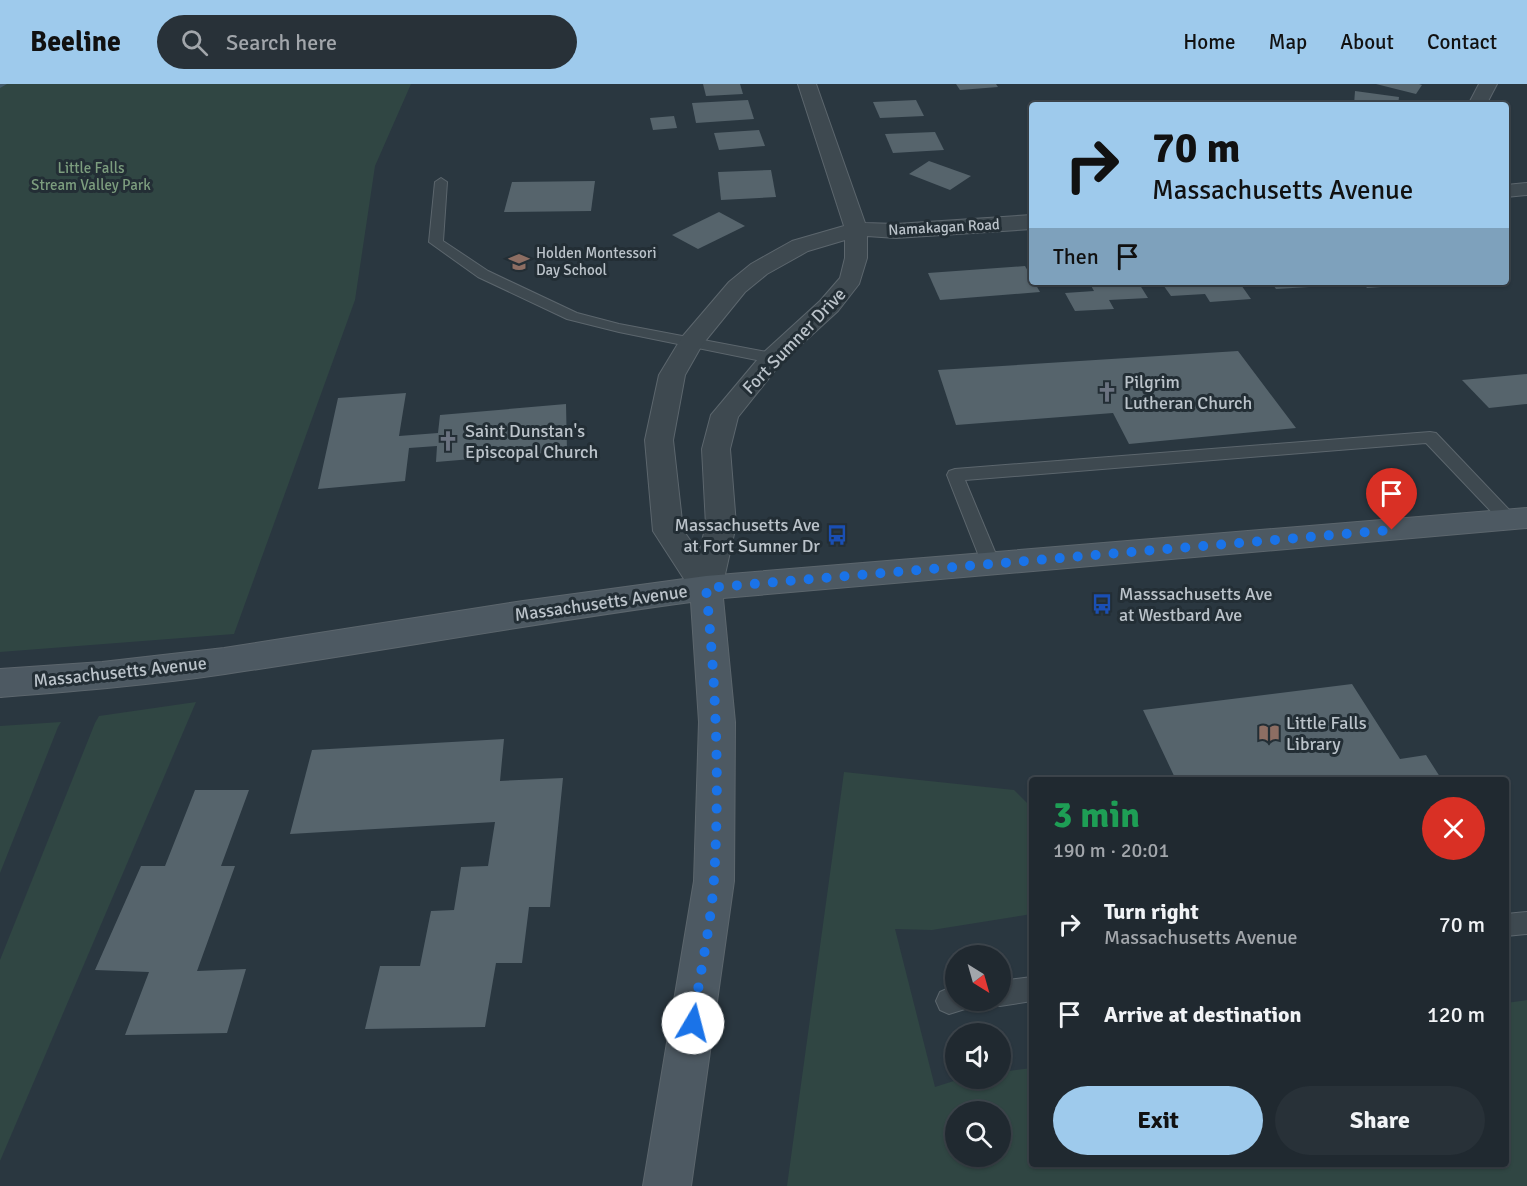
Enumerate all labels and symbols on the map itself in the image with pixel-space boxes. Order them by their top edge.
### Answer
park label: Little Falls Stream Valley Park [31,159,151,194]
street label: Namakagan Road [888,215,1000,239]
place label: Holden Montessori Day School [536,244,657,279]
school or university icon: Holden Montessori Day School [507,250,531,274]
street label: Fort Sumner Drive [738,283,850,399]
place label: Pilgrim Lutheran Church [1124,371,1252,414]
church icon: Pilgrim Lutheran Church [1095,380,1119,404]
place label: Saint Dunstan's Episcopal Church [465,420,598,463]
church icon: Saint Dunstan's Episcopal Church [436,429,460,453]
pin [1366,468,1417,530]
place label: Massachusetts Ave at Fort Sumner Dr [674,514,820,557]
bus stop icon: Massachusetts Ave at Fort Sumner Dr [825,523,849,547]
street label: Massachusetts Avenue [513,580,689,626]
place label: Masssachusetts Ave at Westbard Ave [1119,583,1272,626]
bus stop icon: Masssachusetts Ave at Westbard Ave [1090,592,1114,616]
street label: Massachusetts Avenue [32,652,208,692]
place label: Little Falls Library [1286,712,1367,755]
library icon: Little Falls Library [1257,721,1281,745]
north arrow [945,945,1011,1011]
position arrow [661,991,725,1055]

